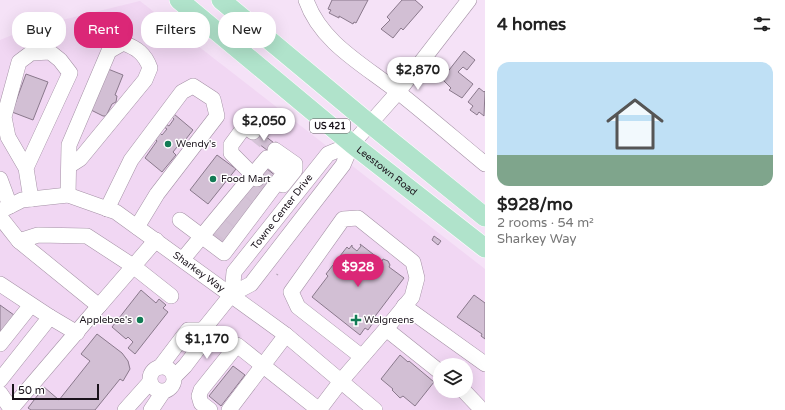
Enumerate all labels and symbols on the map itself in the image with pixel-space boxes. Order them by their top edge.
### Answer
pin: $2,870 [385,57,451,91]
pin: $2,050 [231,108,297,142]
road number: US 421 [310,119,350,133]
place label: Wendy's [176,138,216,150]
marker: Wendy's [163,139,173,149]
street label: Leestown Road [354,144,419,198]
street label: Towne Center Drive [249,172,315,252]
place label: Food Mart [221,173,271,185]
marker: Food Mart [208,174,218,184]
street label: Sharkey Way [170,249,228,295]
pin: $928 [334,254,382,288]
place label: Applebee's [79,314,132,326]
place label: Walgreens [364,314,414,326]
marker: Applebee's [135,315,145,325]
marker: Walgreens [351,315,361,325]
pin: $1,170 [174,326,240,360]
scale bar [12,382,99,401]

